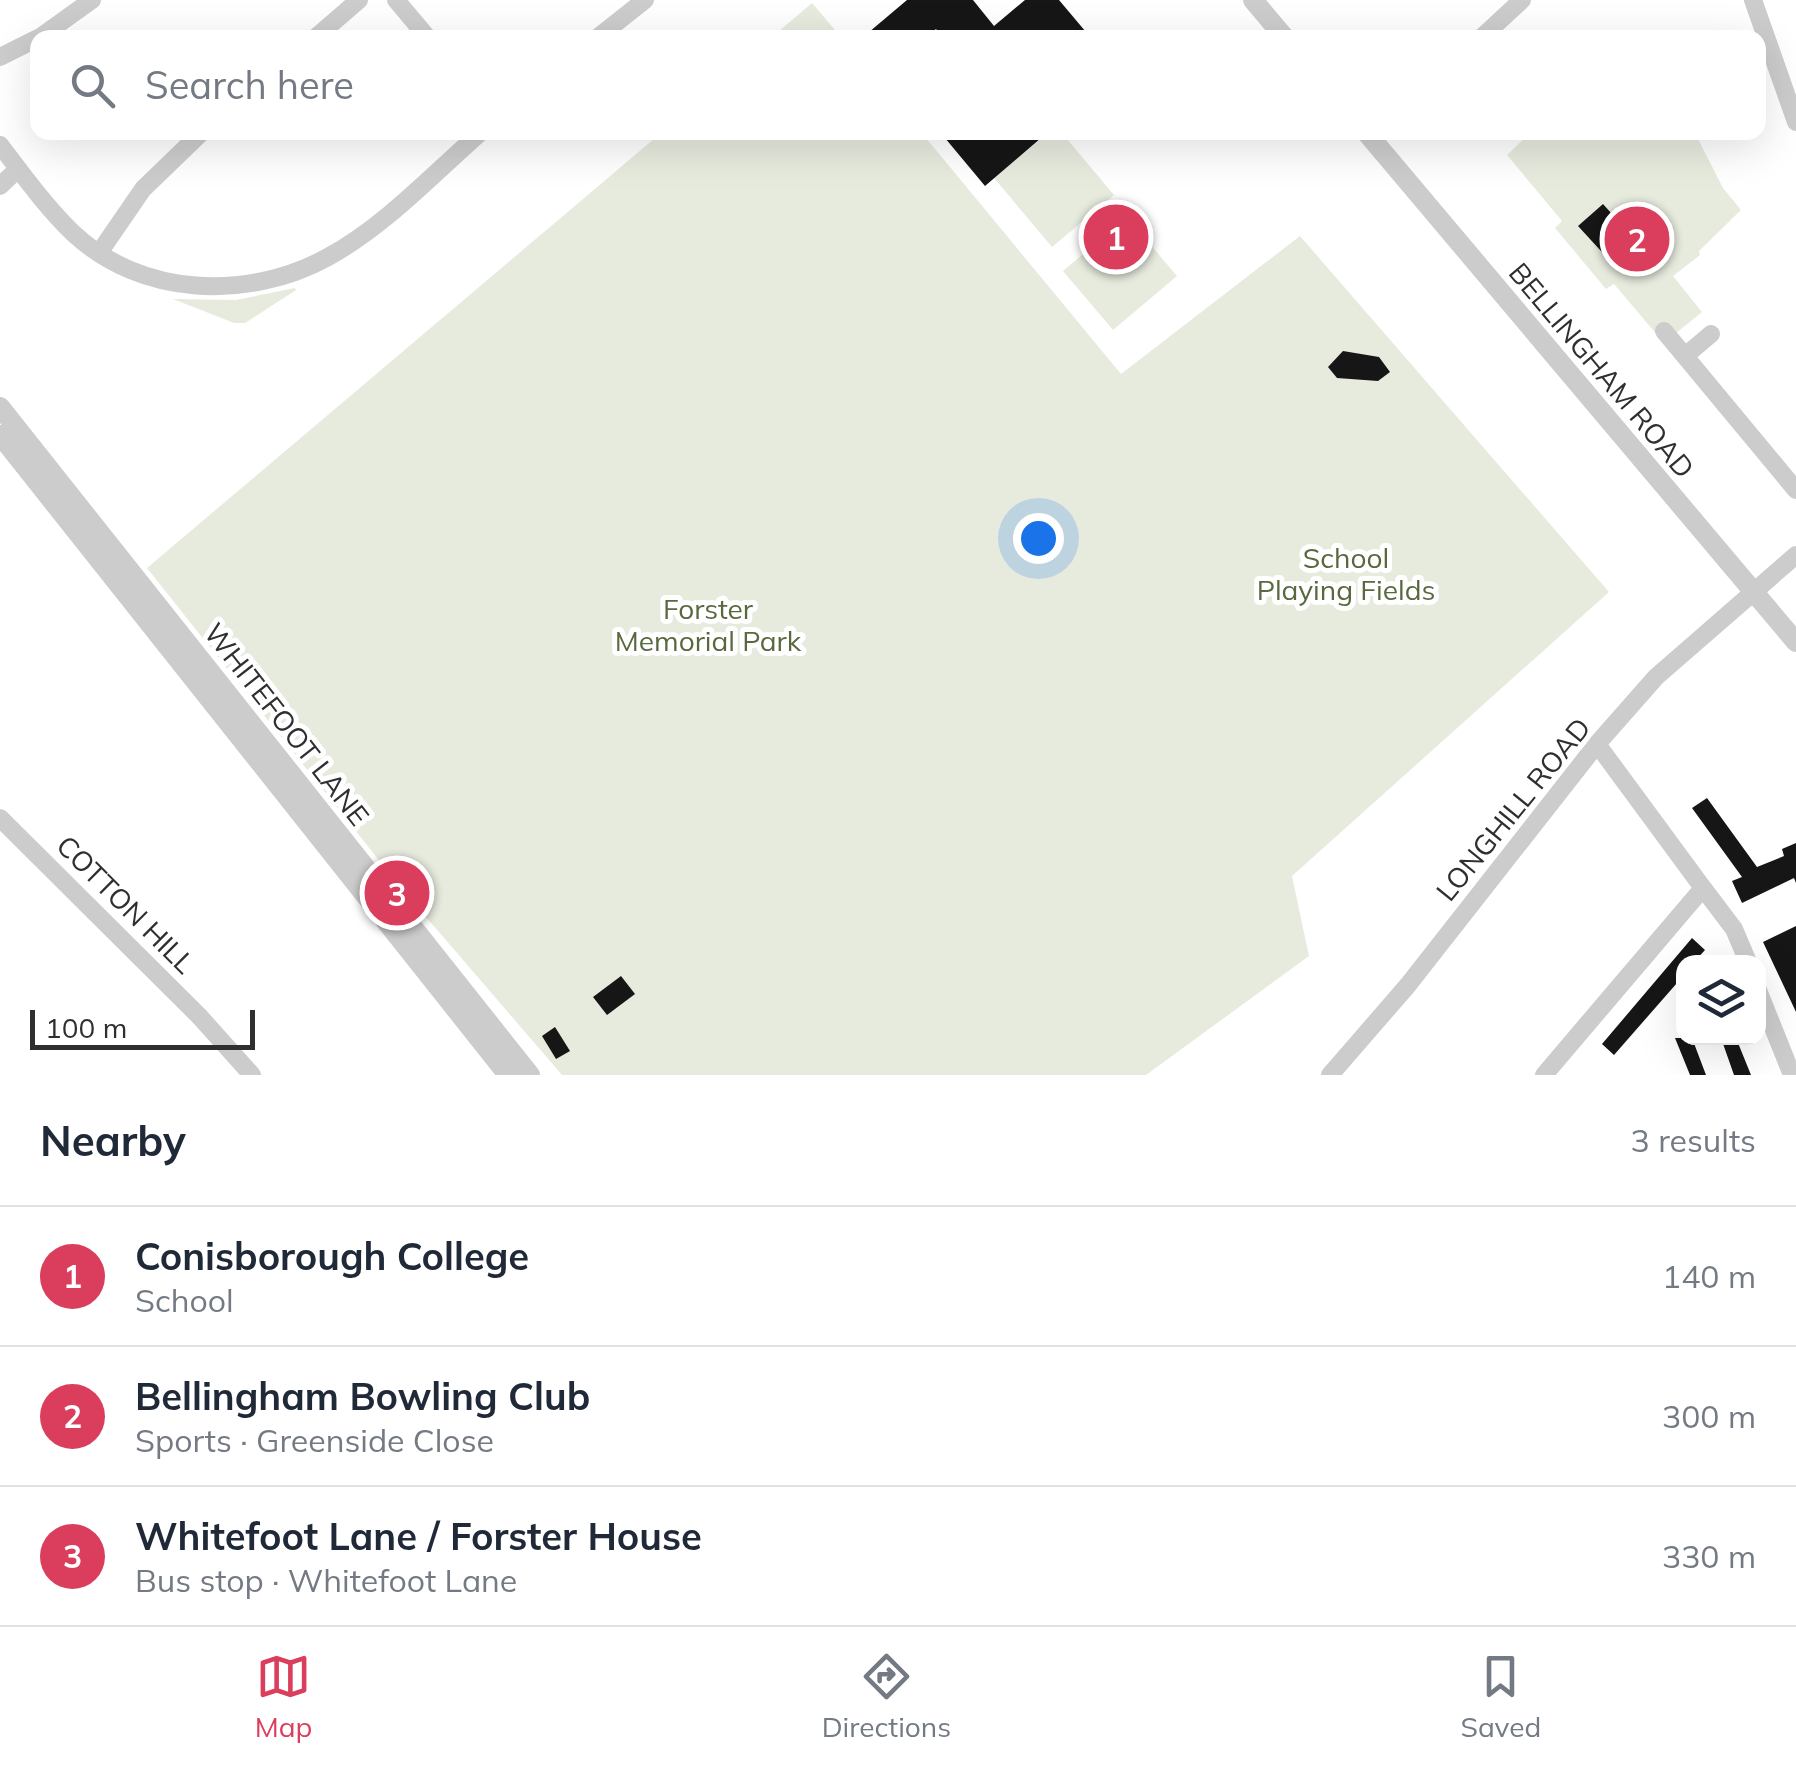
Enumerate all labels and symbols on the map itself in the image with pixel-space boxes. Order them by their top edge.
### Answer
pin: 1 [1084,200,1148,274]
pin: 2 [1604,202,1670,276]
street label: BELLINGHAM ROAD [1502,255,1702,485]
your location [1013,513,1064,564]
park label: School Playing Fields [1257,540,1435,607]
park label: Forster Memorial Park [615,591,802,658]
street label: WHITEFOOT LANE [197,616,377,832]
street label: LONGHILL ROAD [1428,710,1598,908]
street label: COTTON HILL [50,828,202,980]
pin: 3 [364,856,430,930]
scale bar [30,1005,255,1050]

